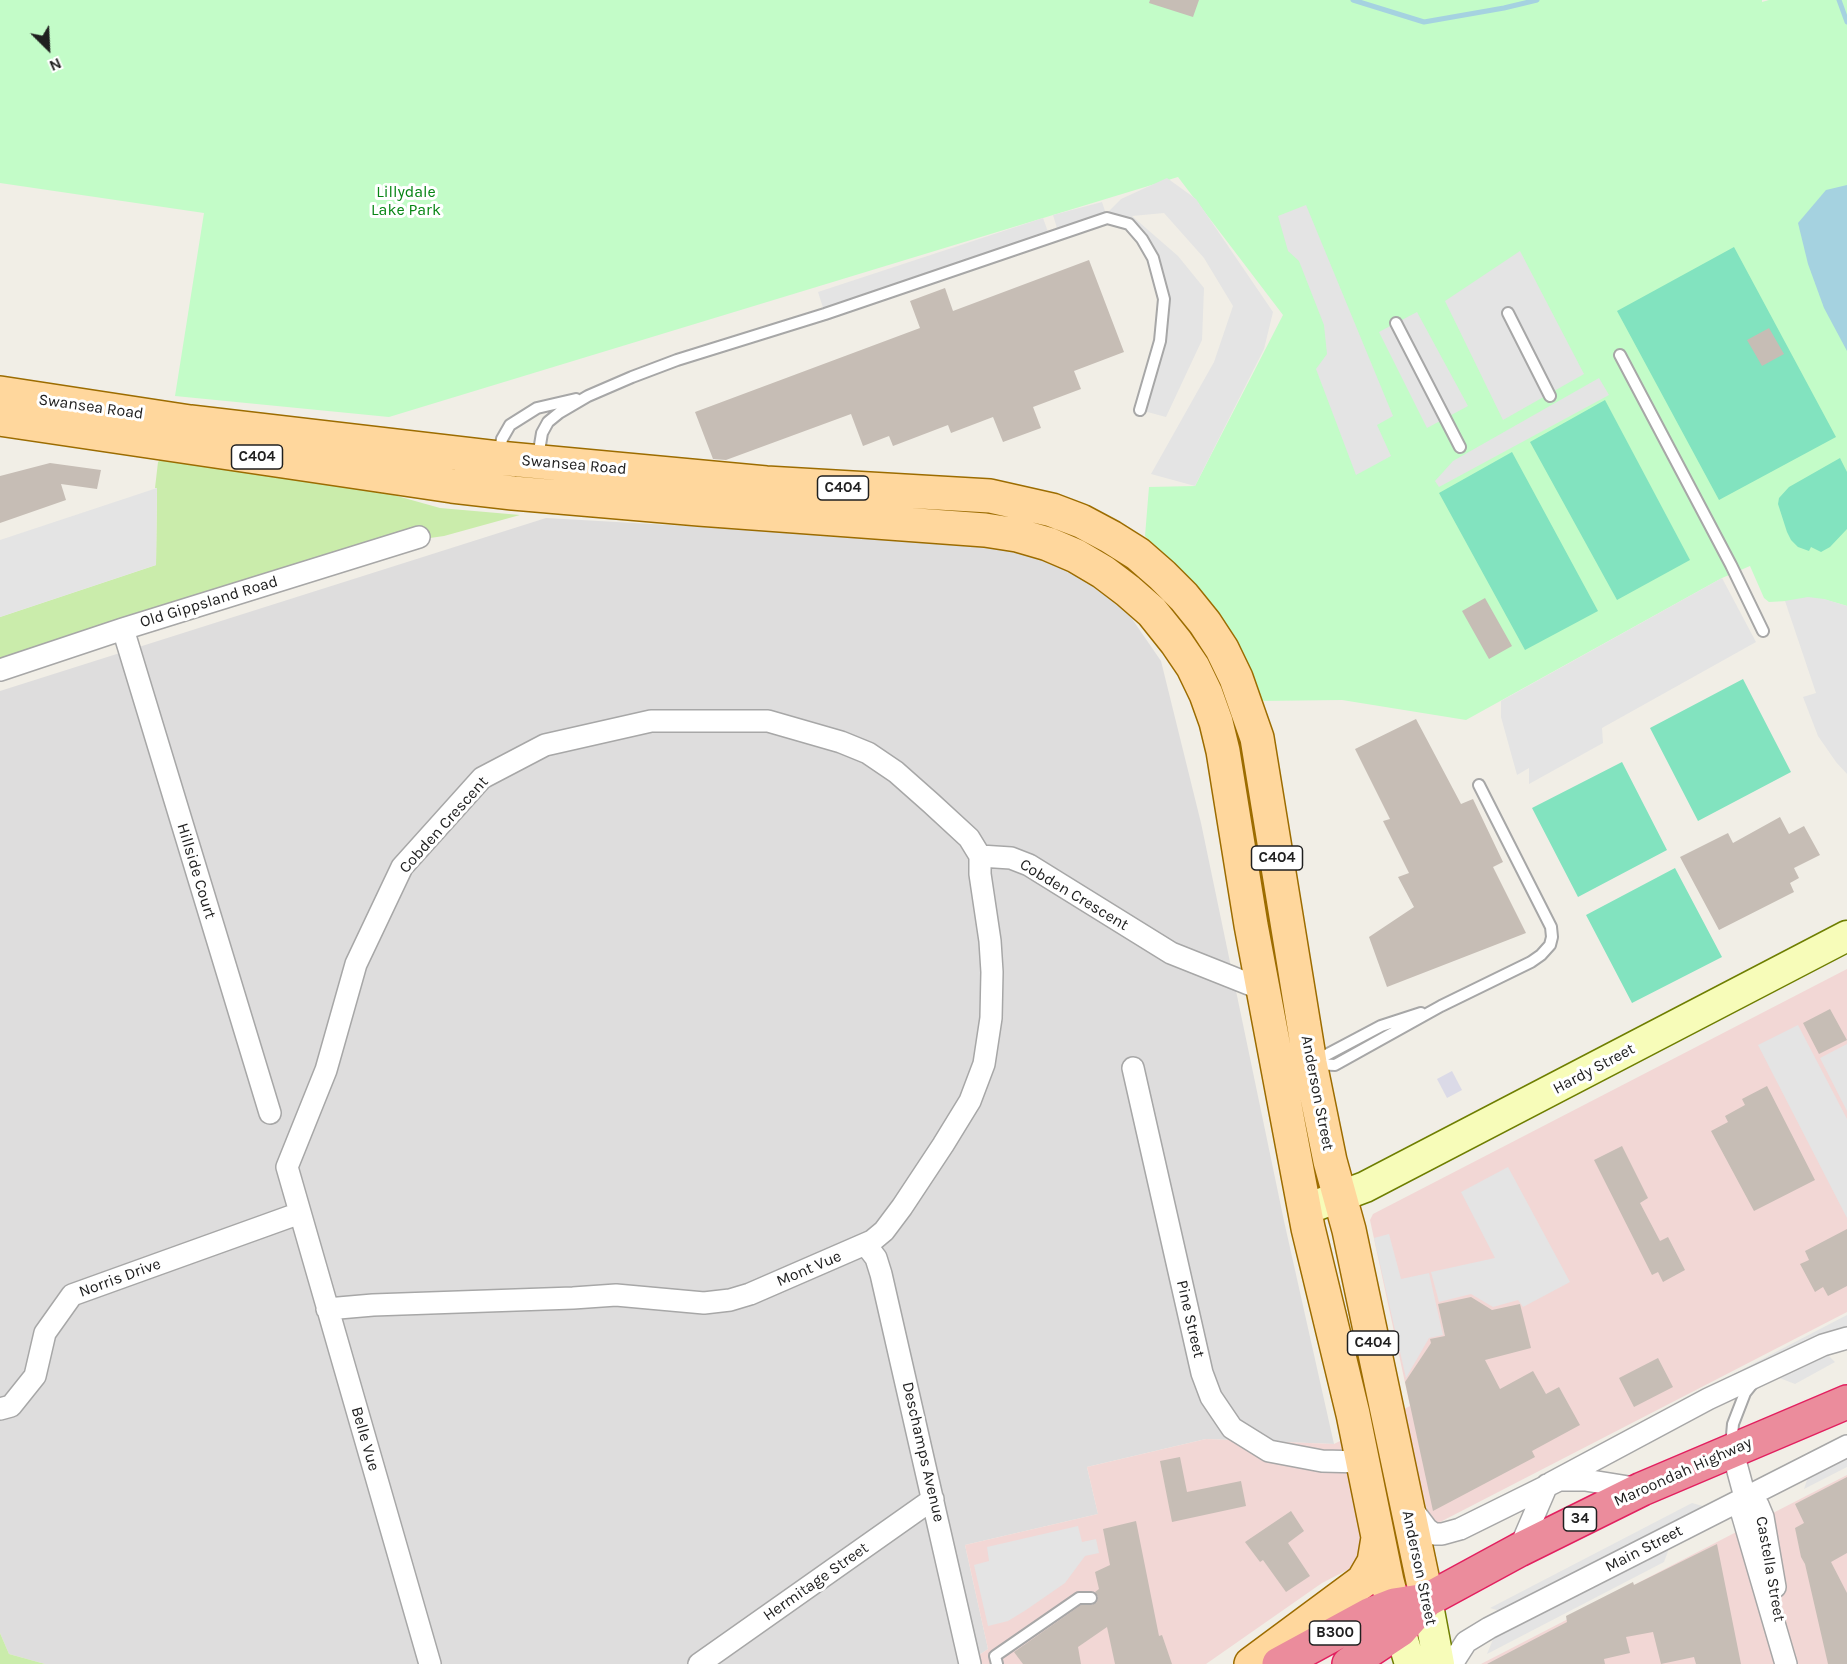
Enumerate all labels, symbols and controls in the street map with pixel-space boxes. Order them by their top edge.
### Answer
north arrow [18,18,78,78]
text: N [46,54,65,76]
park label: Lillydale Lake Park [371,182,441,220]
street label: Swansea Road [37,390,145,424]
road number: C404 [232,445,282,469]
street label: Swansea Road [520,451,628,479]
road number: C404 [818,476,868,500]
street label: Old Gippsland Road [138,572,280,632]
street label: Cobden Crescent [396,773,492,877]
street label: Hillside Court [172,821,220,921]
road number: C404 [1252,846,1302,870]
street label: Cobden Crescent [1016,855,1132,935]
street label: Anderson Street [1296,1034,1338,1152]
street label: Hardy Street [1550,1039,1638,1099]
street label: Mont Vue [774,1247,844,1291]
street label: Norris Drive [76,1254,164,1302]
street label: Pine Street [1172,1278,1208,1360]
road number: C404 [1348,1331,1398,1355]
street label: Deschamps Avenue [898,1380,948,1524]
street label: Belle Vue [347,1405,383,1473]
street label: Maroondah Highway [1611,1433,1755,1511]
road number: 34 [1564,1507,1596,1531]
street label: Anderson Street [1397,1509,1441,1627]
street label: Castella Street [1751,1515,1789,1623]
street label: Main Street [1602,1521,1686,1577]
street label: Hermitage Street [760,1539,872,1625]
road number: B300 [1310,1621,1360,1645]

